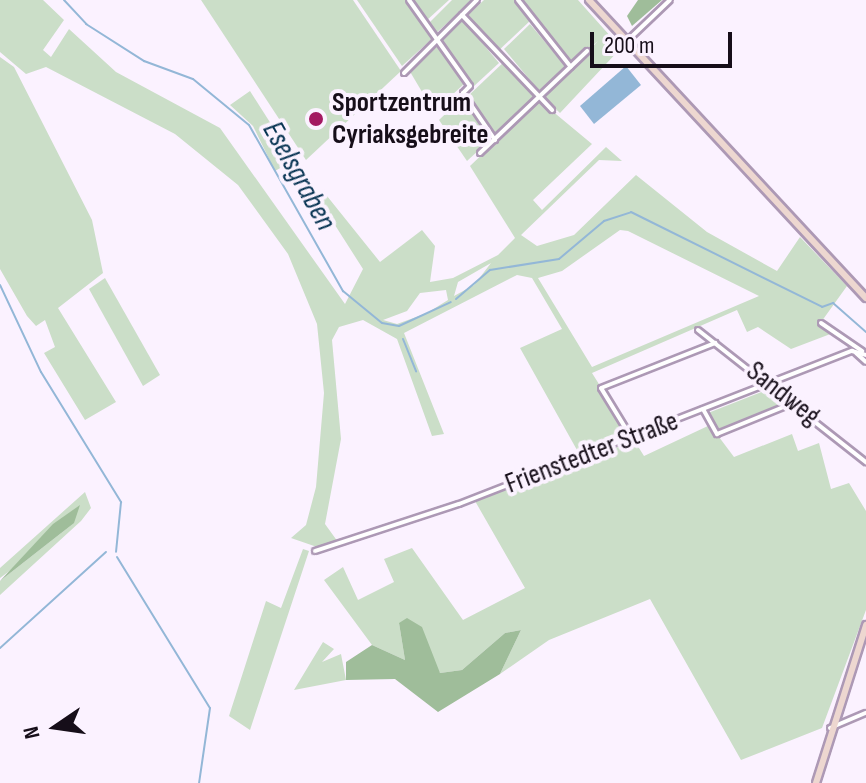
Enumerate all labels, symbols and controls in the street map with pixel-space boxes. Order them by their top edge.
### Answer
scale bar [594,16,736,66]
text: 200 m [604,31,655,60]
place label: Sportzentrum Cyriaksgebreite [332,86,489,152]
marker: Sportzentrum Cyriaksgebreite [307,110,325,128]
water label: Eselsgraben [254,115,344,237]
street label: Sandweg [739,355,827,433]
street label: Frienstedter Straße [501,405,683,501]
north arrow [16,687,96,767]
text: N [18,724,47,741]

